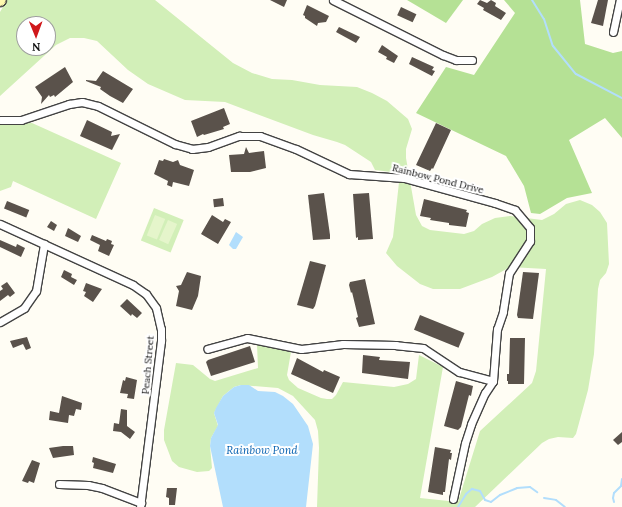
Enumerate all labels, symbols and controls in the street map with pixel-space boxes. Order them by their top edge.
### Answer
north arrow [16,16,56,56]
text: N [32,40,41,54]
street label: Rainbow Pond Drive [391,162,485,196]
street label: Peach Street [139,335,157,395]
water label: Rainbow Pond [226,443,298,457]

